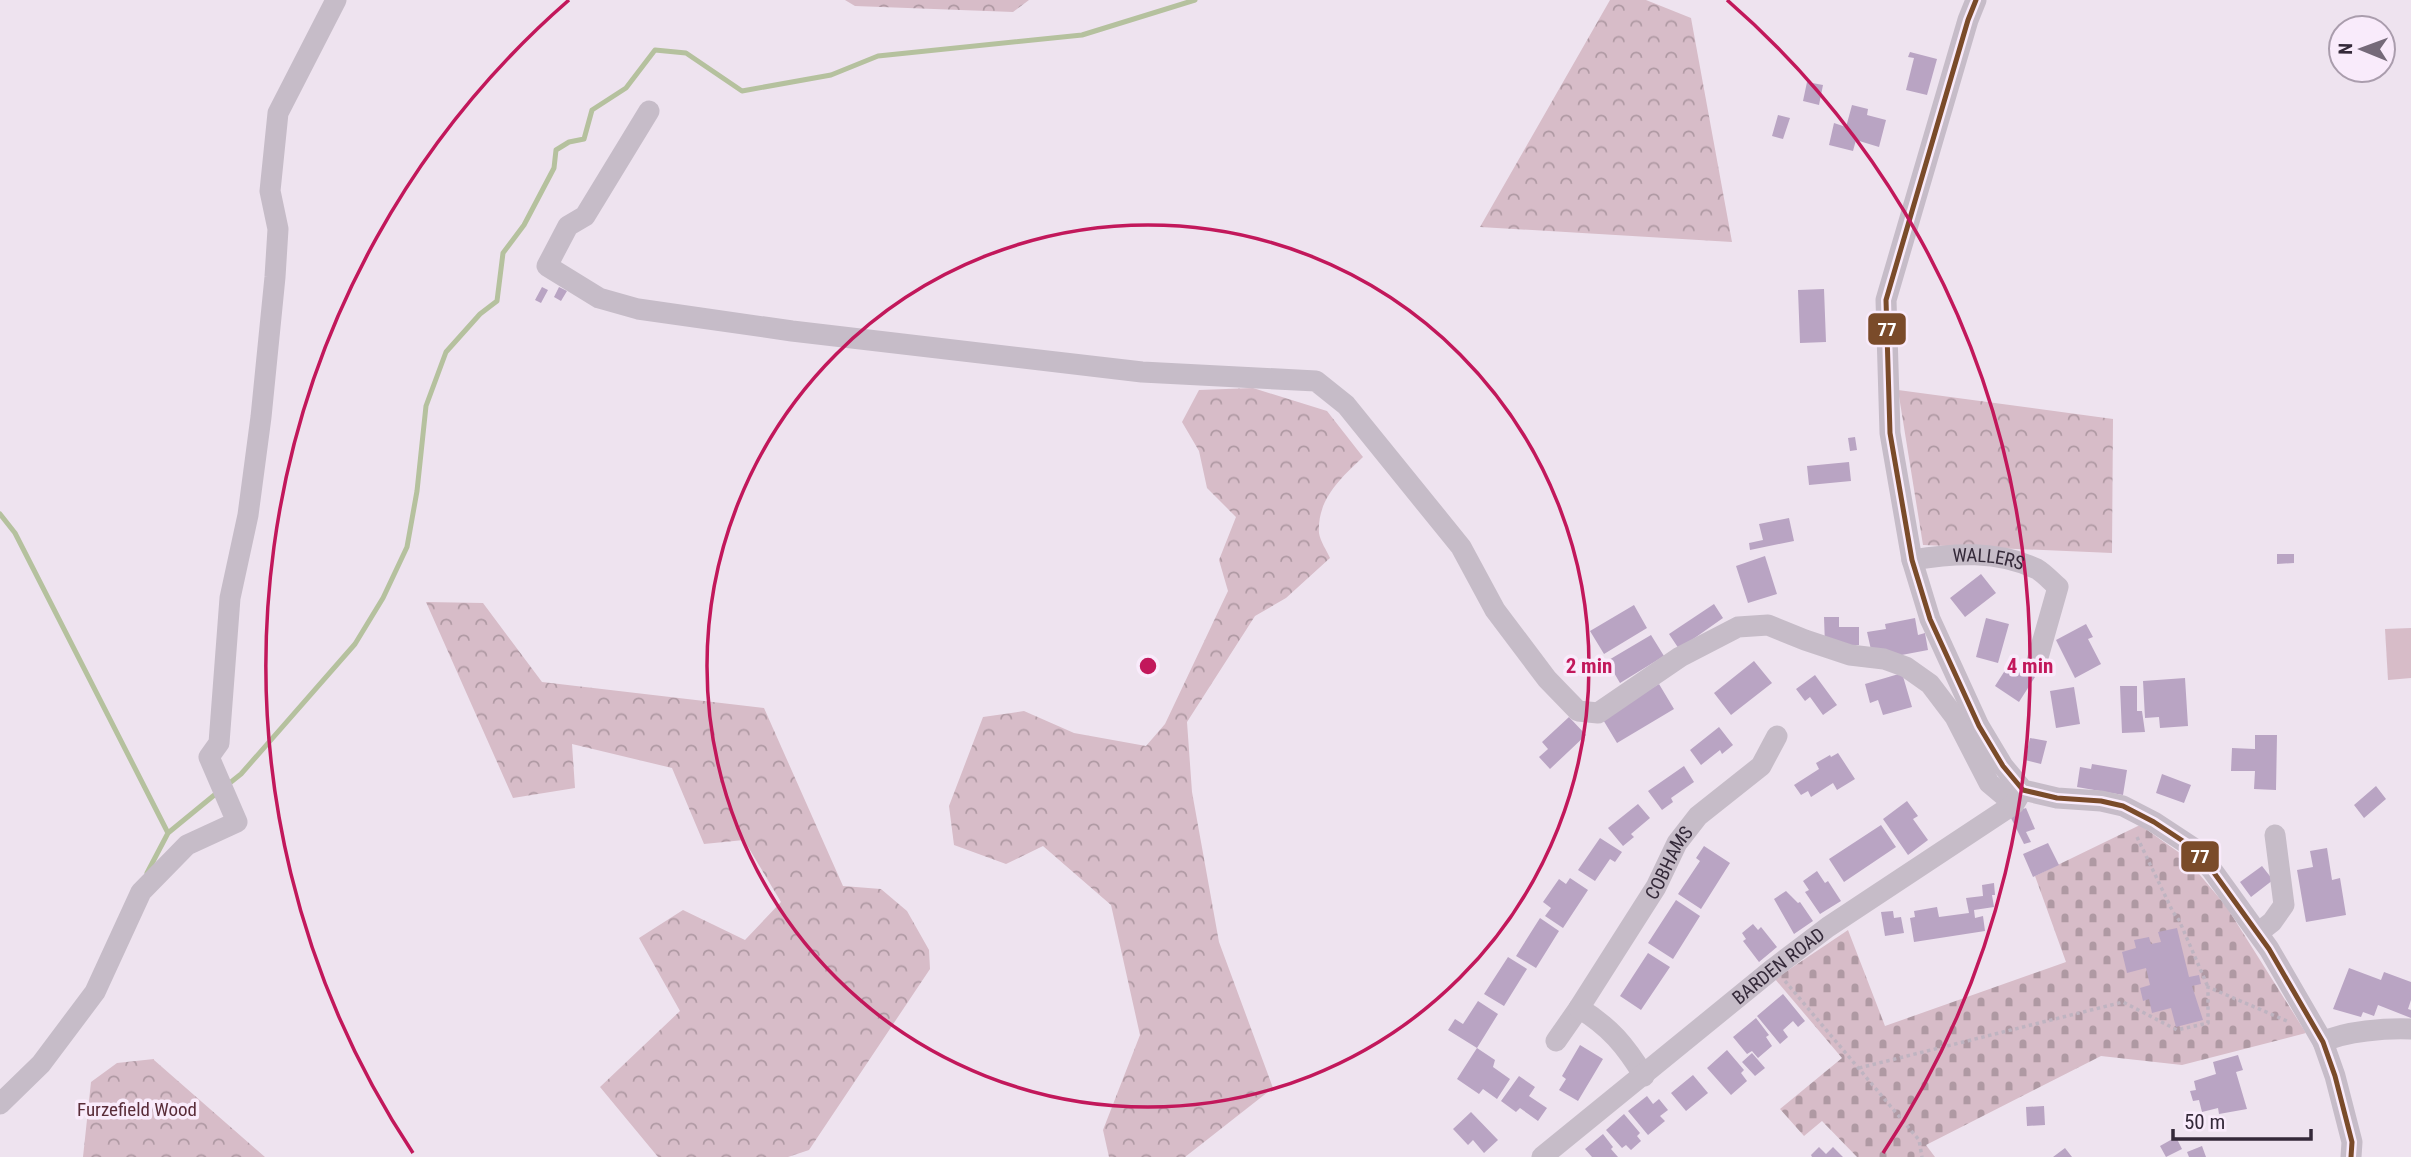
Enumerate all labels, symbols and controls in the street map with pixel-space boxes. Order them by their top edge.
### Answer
north arrow [2327,14,2397,84]
text: N [2334,43,2357,55]
line badge: 77 [1867,312,1907,346]
text: 77 [1877,318,1897,341]
street label: WALLERS [1952,544,2027,575]
centre of rings [1136,654,1160,678]
text: 2 min [1566,654,1612,678]
text: 4 min [2007,654,2053,678]
street label: COBHAMS [1640,822,1698,904]
line badge: 77 [2180,840,2220,873]
text: 77 [2190,845,2210,868]
street label: BARDEN ROAD [1728,923,1829,1009]
park label: Furzefield Wood [77,1098,197,1121]
scale bar [2173,1098,2311,1142]
text: 50 m [2184,1110,2225,1134]

